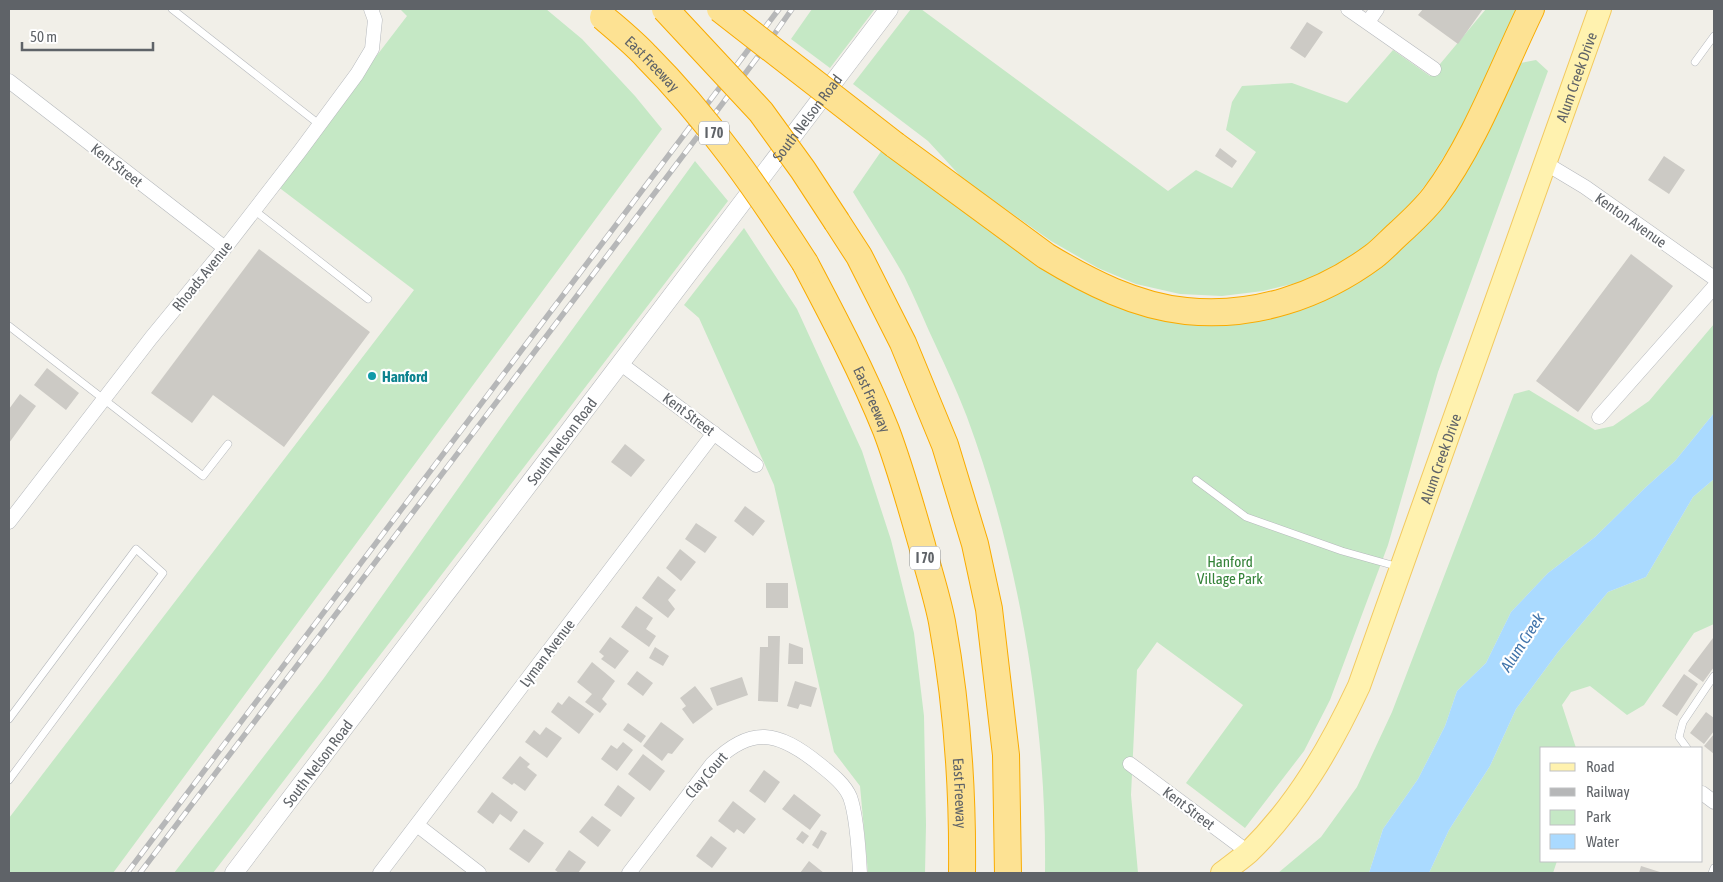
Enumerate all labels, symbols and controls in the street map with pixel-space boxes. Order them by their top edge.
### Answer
scale bar [22,20,154,52]
text: 50 m [30,28,57,45]
street label: Alum Creek Drive [1552,30,1600,124]
street label: East Freeway [622,32,683,95]
street label: South Nelson Road [768,71,845,164]
road number: I 70 [699,122,729,144]
street label: Kent Street [88,140,146,190]
street label: Kenton Avenue [1592,189,1670,251]
street label: Rhoads Avenue [169,238,235,314]
street label: East Freeway [850,363,894,435]
place label: Hanford [382,368,428,385]
marker: Hanford [366,370,378,382]
street label: Kent Street [660,389,718,439]
street label: South Nelson Road [523,394,600,488]
street label: Alum Creek Drive [1416,411,1464,506]
road number: I 70 [910,546,940,570]
park label: Hanford Village Park [1197,553,1263,587]
water label: Alum Creek [1496,609,1548,676]
street label: Lyman Avenue [516,616,578,690]
street label: South Nelson Road [279,716,356,810]
legend [1540,747,1703,862]
street label: Clay Court [681,748,731,802]
street label: East Freeway [950,757,970,829]
text: Road [1586,758,1615,775]
street label: Kent Street [1160,783,1218,833]
text: Railway [1586,783,1630,800]
text: Park [1586,808,1611,825]
text: Water [1586,833,1619,850]

